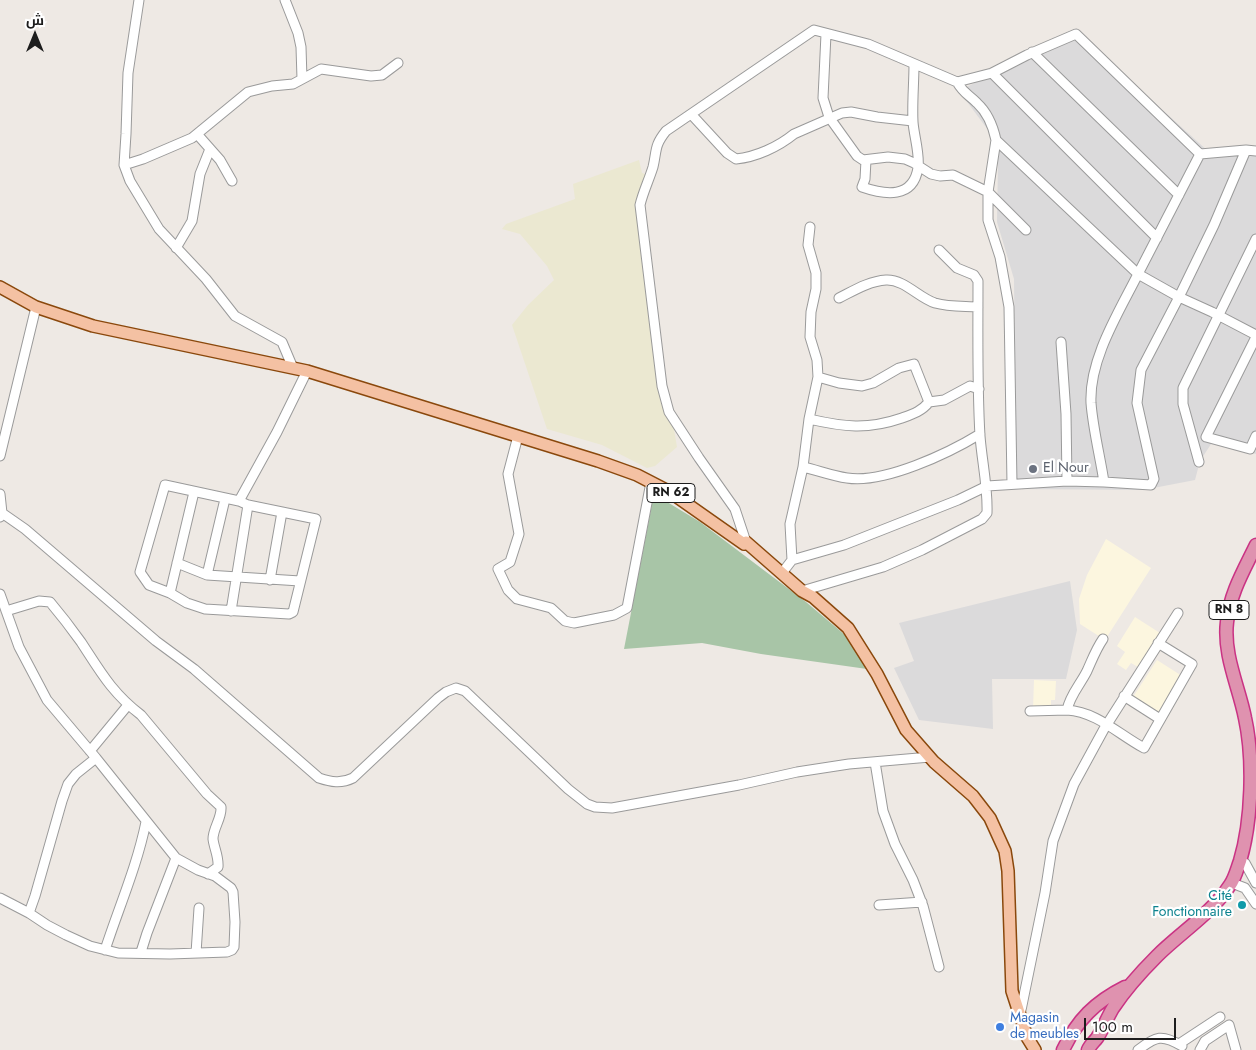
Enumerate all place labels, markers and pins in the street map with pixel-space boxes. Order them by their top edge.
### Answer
place label: El Nour [1043,461,1089,477]
marker: El Nour [1027,463,1039,475]
place label: Cité Fonctionnaire [1152,889,1232,922]
marker: Cité Fonctionnaire [1236,899,1248,911]
place label: Magasin de meubles [1010,1011,1079,1044]
marker: Magasin de meubles [994,1021,1006,1033]

